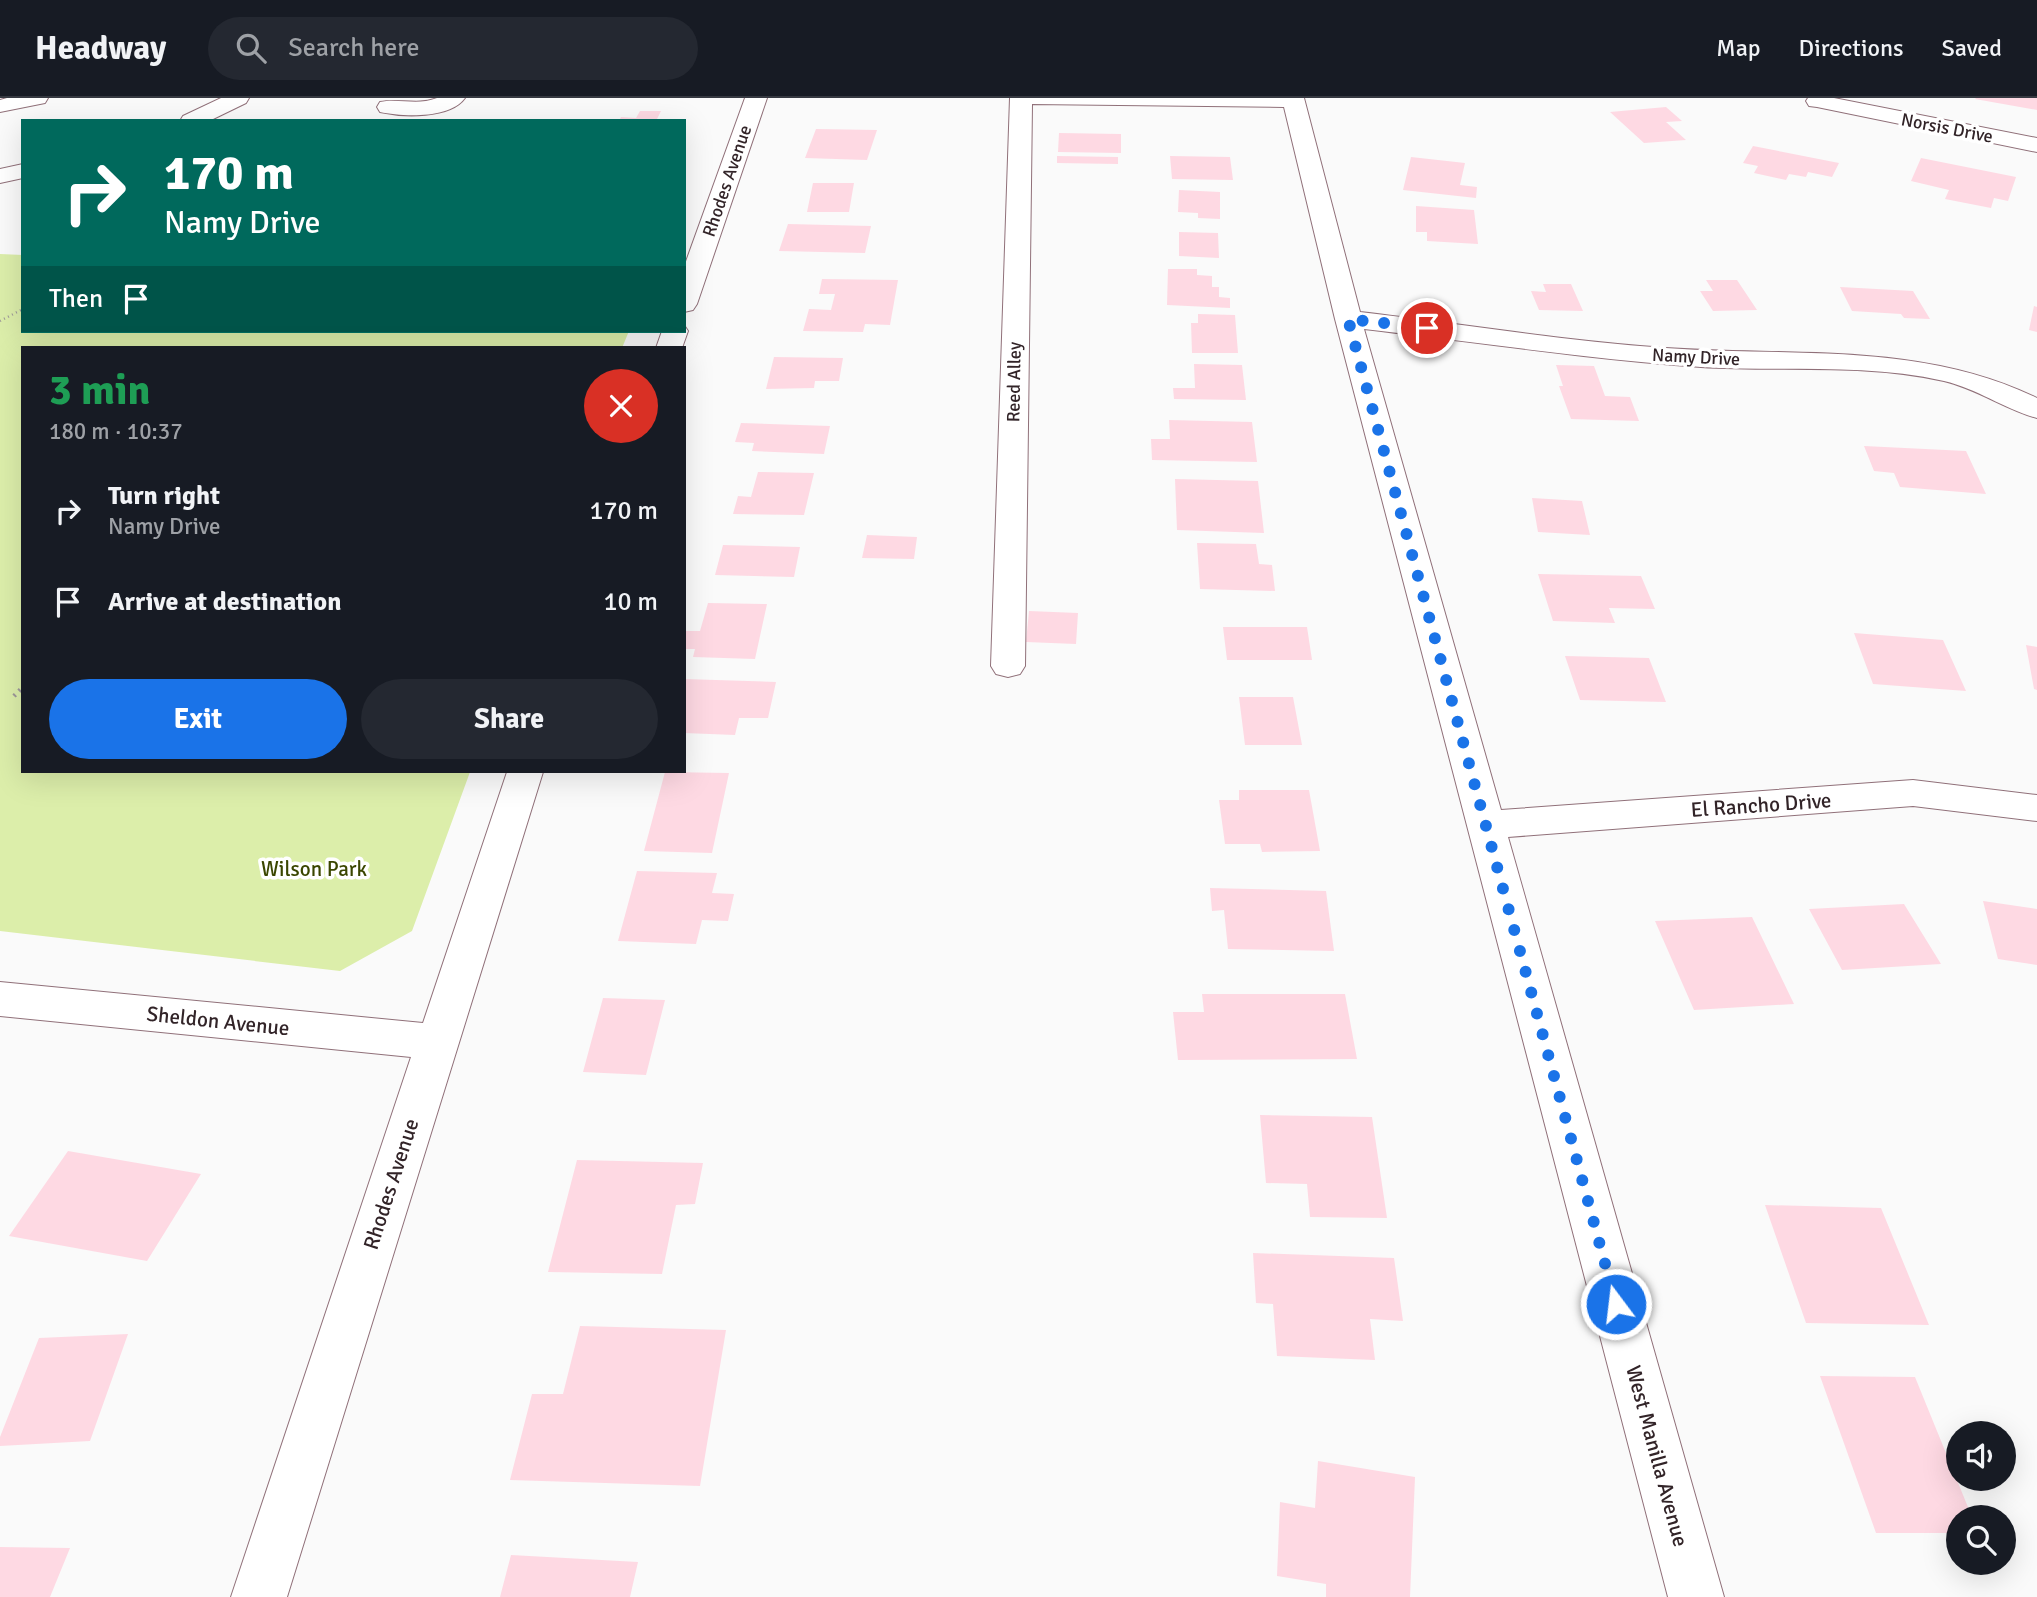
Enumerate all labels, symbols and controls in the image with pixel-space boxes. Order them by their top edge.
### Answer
search box [208,17,698,80]
text: Headway [35,28,166,69]
icon: search [232,29,270,67]
text: Search here [288,32,419,64]
text: Map [1716,33,1761,63]
text: Directions [1799,33,1904,63]
text: Saved [1942,33,2002,63]
street label: Norsis Drive [1899,108,1995,148]
street label: Rhodes Avenue [698,122,756,240]
text: 170 m [164,143,294,203]
icon: right [49,147,140,238]
text: Namy Drive [164,203,321,242]
icon: arrive [117,280,155,318]
text: Then [49,283,103,315]
pin [1397,298,1457,358]
icon: arrive [1408,309,1446,347]
street label: Reed Alley [1002,341,1026,422]
street label: Namy Drive [1651,344,1741,370]
text: 3 min [49,365,150,416]
button: close [584,369,658,443]
text: 180 m · 10:37 [49,417,183,446]
text: Turn right [108,480,220,512]
icon: right [49,492,87,530]
text: 170 m [589,495,658,527]
text: Namy Drive [108,512,221,541]
icon: arrive [49,583,87,621]
text: Arrive at destination [108,586,341,618]
text: 10 m [603,586,658,618]
button: Exit [49,679,347,759]
button: Share [361,679,658,759]
street label: El Rancho Drive [1690,787,1832,823]
park label: Wilson Park [261,856,368,882]
street label: Sheldon Avenue [145,1001,291,1041]
street label: Rhodes Avenue [358,1115,424,1253]
position arrow [1579,1267,1653,1341]
street label: West Manilla Avenue [1620,1363,1694,1549]
map controls [1946,1421,2016,1575]
button: sound [1946,1421,2016,1491]
button: search [1946,1505,2016,1575]

